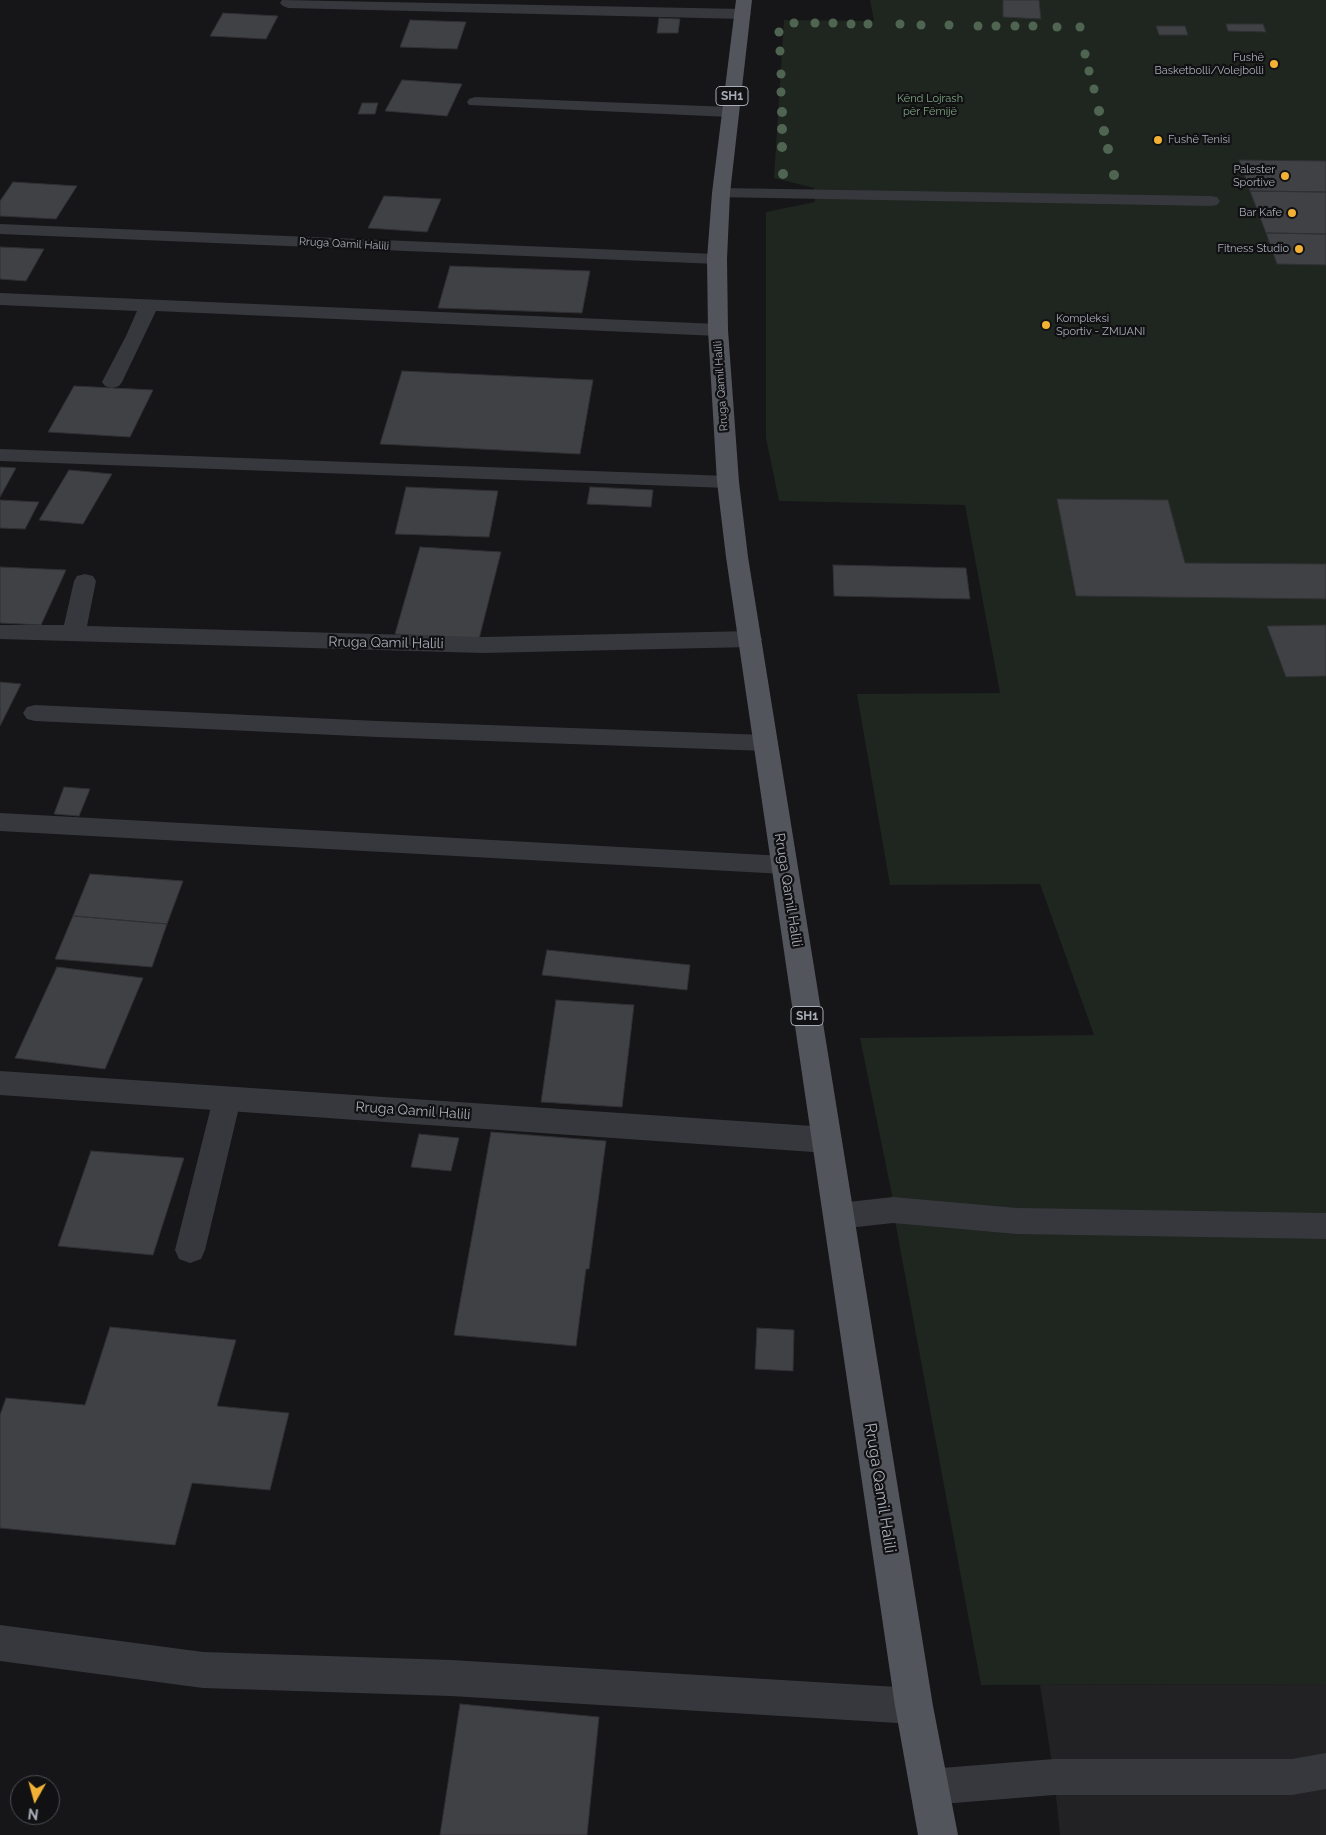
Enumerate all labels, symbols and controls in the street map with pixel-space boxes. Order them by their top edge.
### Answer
place label: Fushë Basketbolli/Volejbolli [1154,51,1264,77]
marker: Fushë Basketbolli/Volejbolli [1268,58,1280,70]
road number: SH1 [716,86,748,105]
park label: Kënd Lojrash për Fëmijë [897,92,963,118]
place label: Fushë Tenisi [1168,133,1230,147]
marker: Fushë Tenisi [1152,134,1164,146]
place label: Palester Sportive [1233,163,1275,189]
marker: Palester Sportive [1279,170,1291,182]
place label: Bar Kafe [1239,206,1282,220]
marker: Bar Kafe [1286,207,1298,219]
street label: Rruga Qamil Halili [298,235,390,253]
place label: Fitness Studio [1218,242,1289,256]
marker: Fitness Studio [1293,243,1305,255]
place label: Kompleksi Sportiv - ZMIJANI [1056,312,1145,338]
marker: Kompleksi Sportiv - ZMIJANI [1040,319,1052,331]
street label: Rruga Qamil Halili [711,340,731,432]
street label: Rruga Qamil Halili [328,634,444,652]
street label: Rruga Qamil Halili [771,832,805,948]
road number: SH1 [791,1006,823,1026]
street label: Rruga Qamil Halili [355,1099,471,1123]
street label: Rruga Qamil Halili [860,1422,900,1554]
north arrow [10,1775,60,1825]
text: N [27,1805,40,1822]

